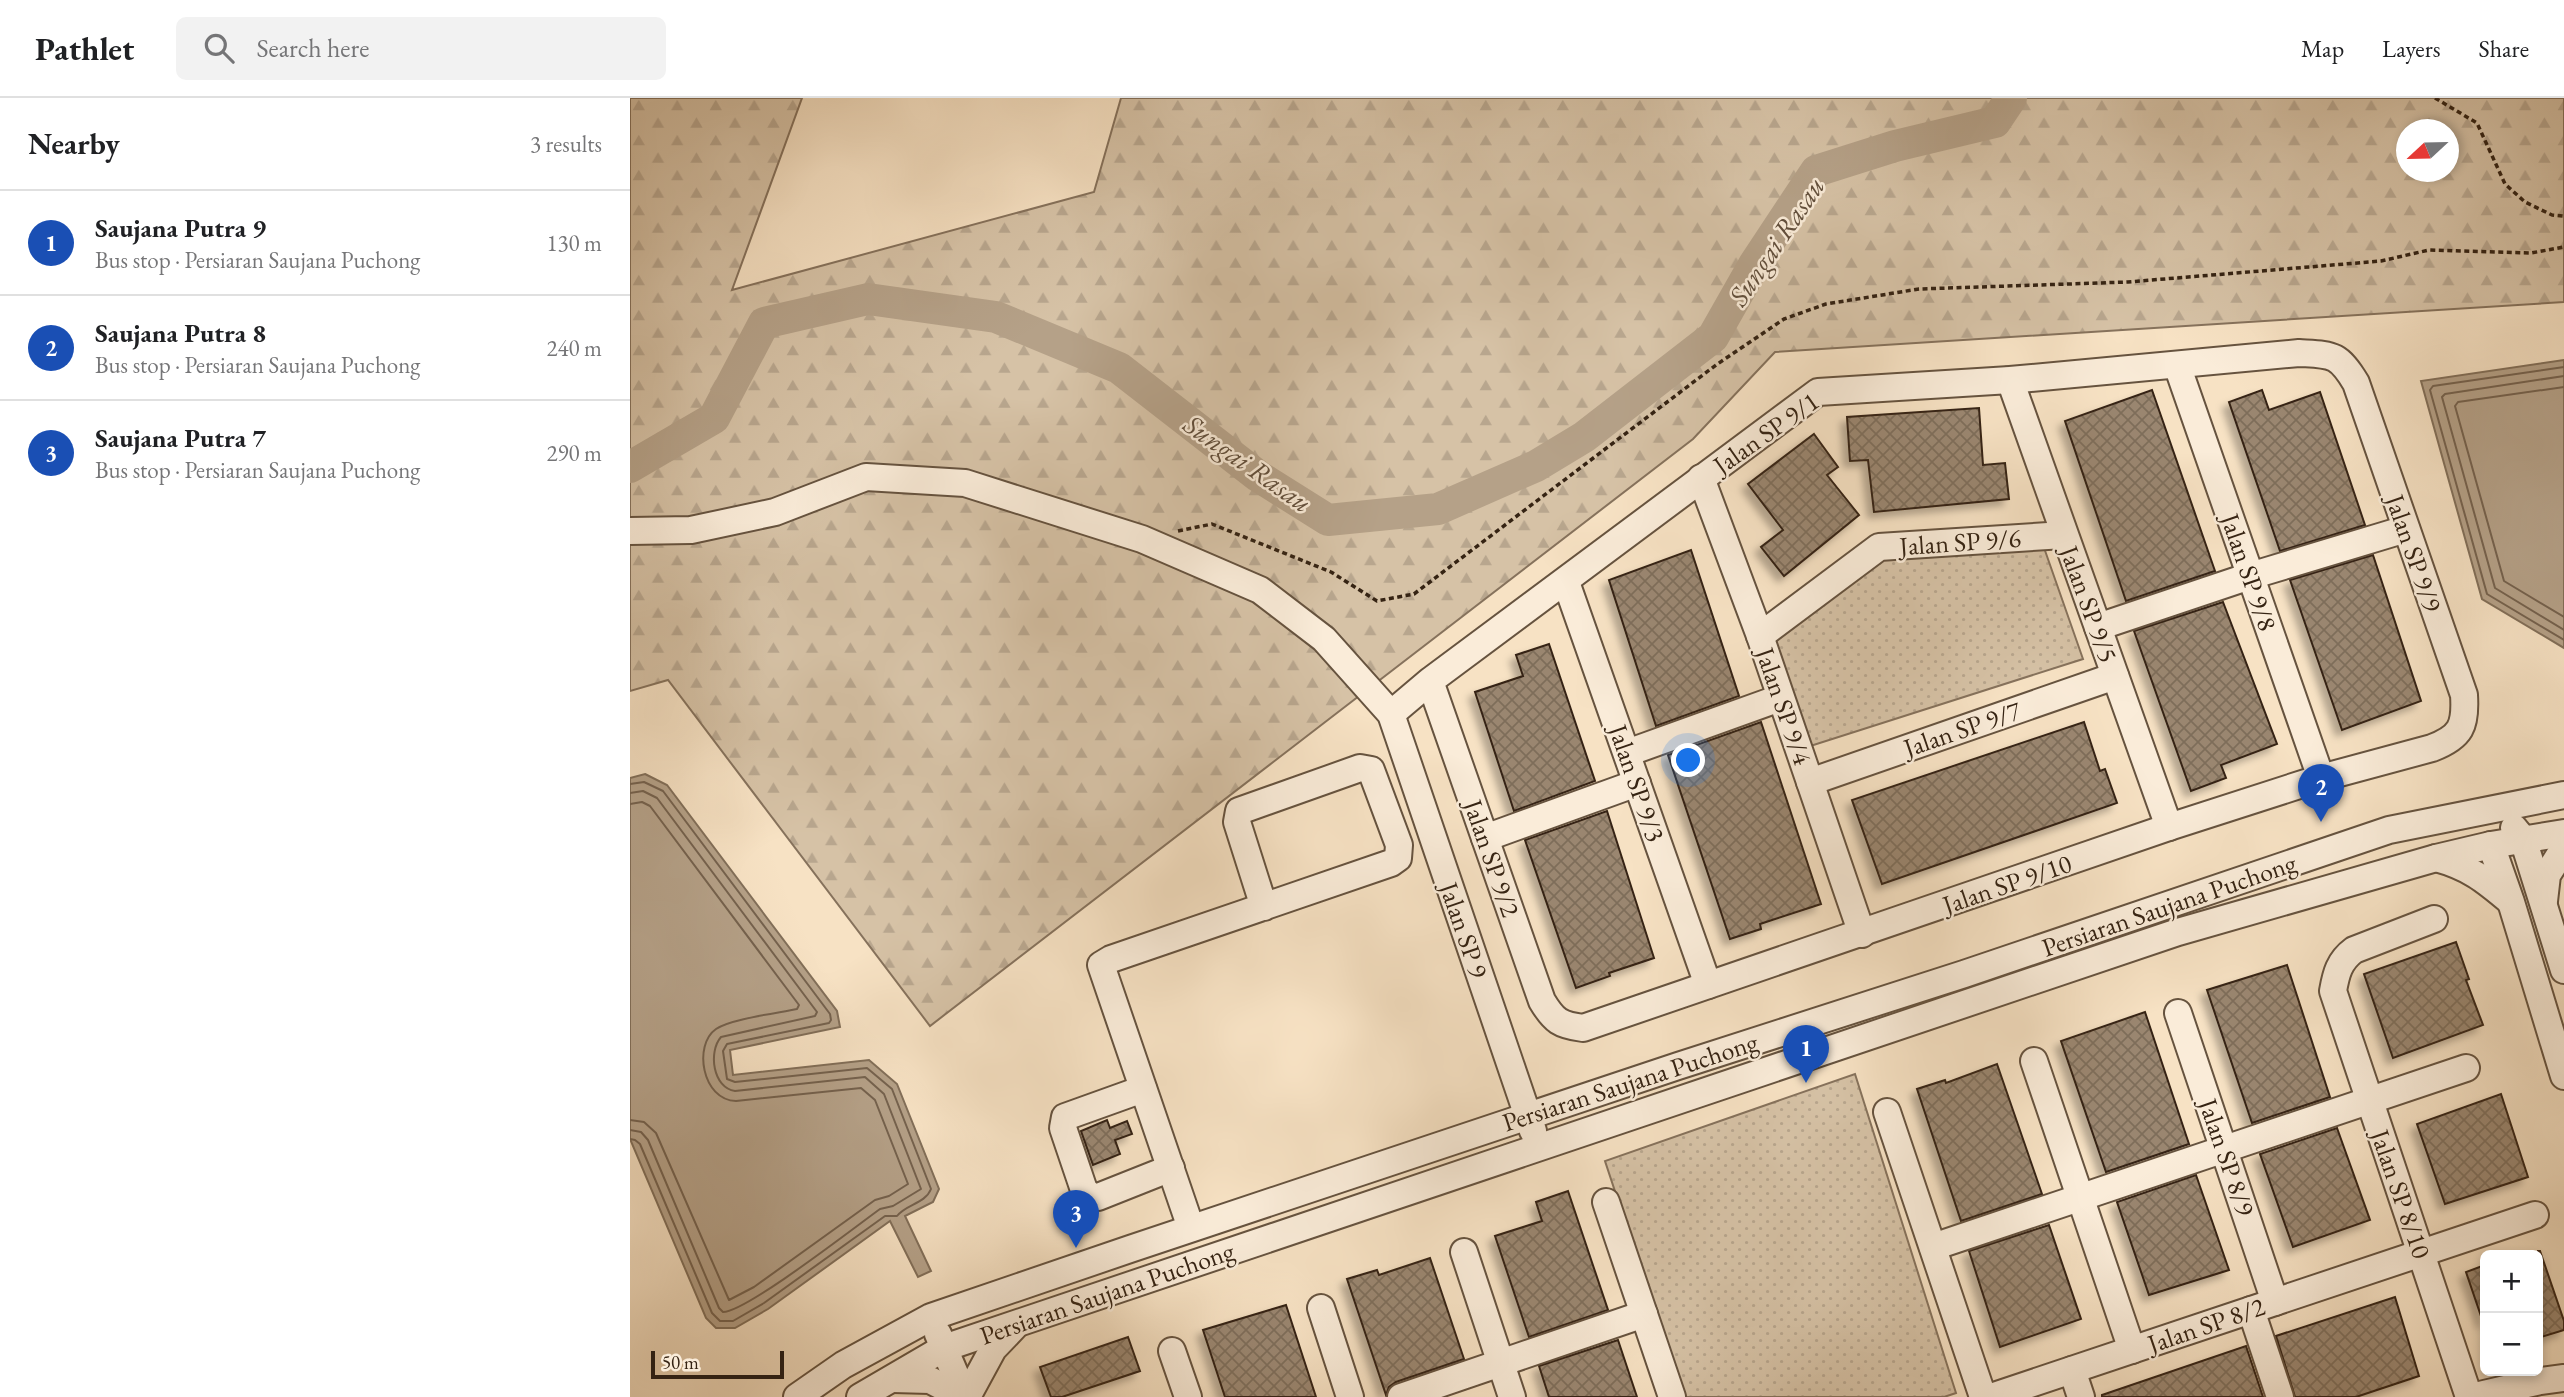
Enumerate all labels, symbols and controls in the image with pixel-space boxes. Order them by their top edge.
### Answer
search box [176,17,666,80]
text: Pathlet [35,27,134,70]
icon: search [200,29,238,67]
text: Search here [256,31,369,65]
text: Map [2301,33,2344,64]
text: Layers [2382,33,2441,64]
text: Share [2479,33,2529,64]
north arrow [2396,119,2459,182]
text: Nearby [28,124,120,163]
text: 3 results [530,129,602,159]
water label: Sungai Rasau [1719,170,1832,313]
text: Saujana Putra 9 [95,211,266,245]
text: 1 [45,228,57,258]
text: 130 m [546,228,602,258]
text: Bus stop · Persiaran Saujana Puchong [95,245,420,275]
text: Saujana Putra 8 [95,316,266,350]
text: 2 [45,333,57,363]
text: 240 m [546,333,602,363]
text: Bus stop · Persiaran Saujana Puchong [95,350,420,380]
street label: Jalan SP 9/1 [1705,384,1826,483]
water label: Sungai Rasau [1176,405,1319,520]
text: Saujana Putra 7 [95,421,266,455]
text: 3 [45,438,57,468]
text: 290 m [546,438,602,468]
text: Bus stop · Persiaran Saujana Puchong [95,455,420,485]
street label: Jalan SP 9/9 [2377,488,2450,617]
street label: Jalan SP 9/8 [2212,507,2285,635]
street label: Jalan SP 9/6 [1896,521,2022,563]
street label: Jalan SP 9/5 [2052,539,2126,667]
street label: Jalan SP 9/4 [1747,641,1820,770]
street label: Jalan SP 9/7 [1897,693,2026,766]
street label: Jalan SP 9/3 [1600,718,1673,846]
your location [1671,743,1705,777]
pin: 2 [2298,764,2344,822]
street label: Jalan SP 9/2 [1455,793,1528,922]
street label: Persiaran Saujana Puchong [2037,845,2301,964]
street label: Jalan SP 9/10 [1936,846,2076,923]
street label: Jalan SP 9 [1431,876,1496,983]
street label: Persiaran Saujana Puchong [1498,1024,1763,1139]
pin: 1 [1783,1025,1829,1083]
street label: Jalan SP 8/9 [2190,1092,2263,1221]
street label: Jalan SP 8/10 [2362,1123,2439,1263]
pin: 3 [1053,1190,1099,1248]
street label: Persiaran Saujana Puchong [975,1233,1239,1352]
map controls [2480,1250,2543,1376]
button: + [2480,1250,2543,1313]
street label: Jalan SP 8/2 [2141,1289,2270,1362]
button: − [2480,1313,2543,1376]
scale bar [651,1348,784,1380]
text: 50 m [662,1350,699,1375]

